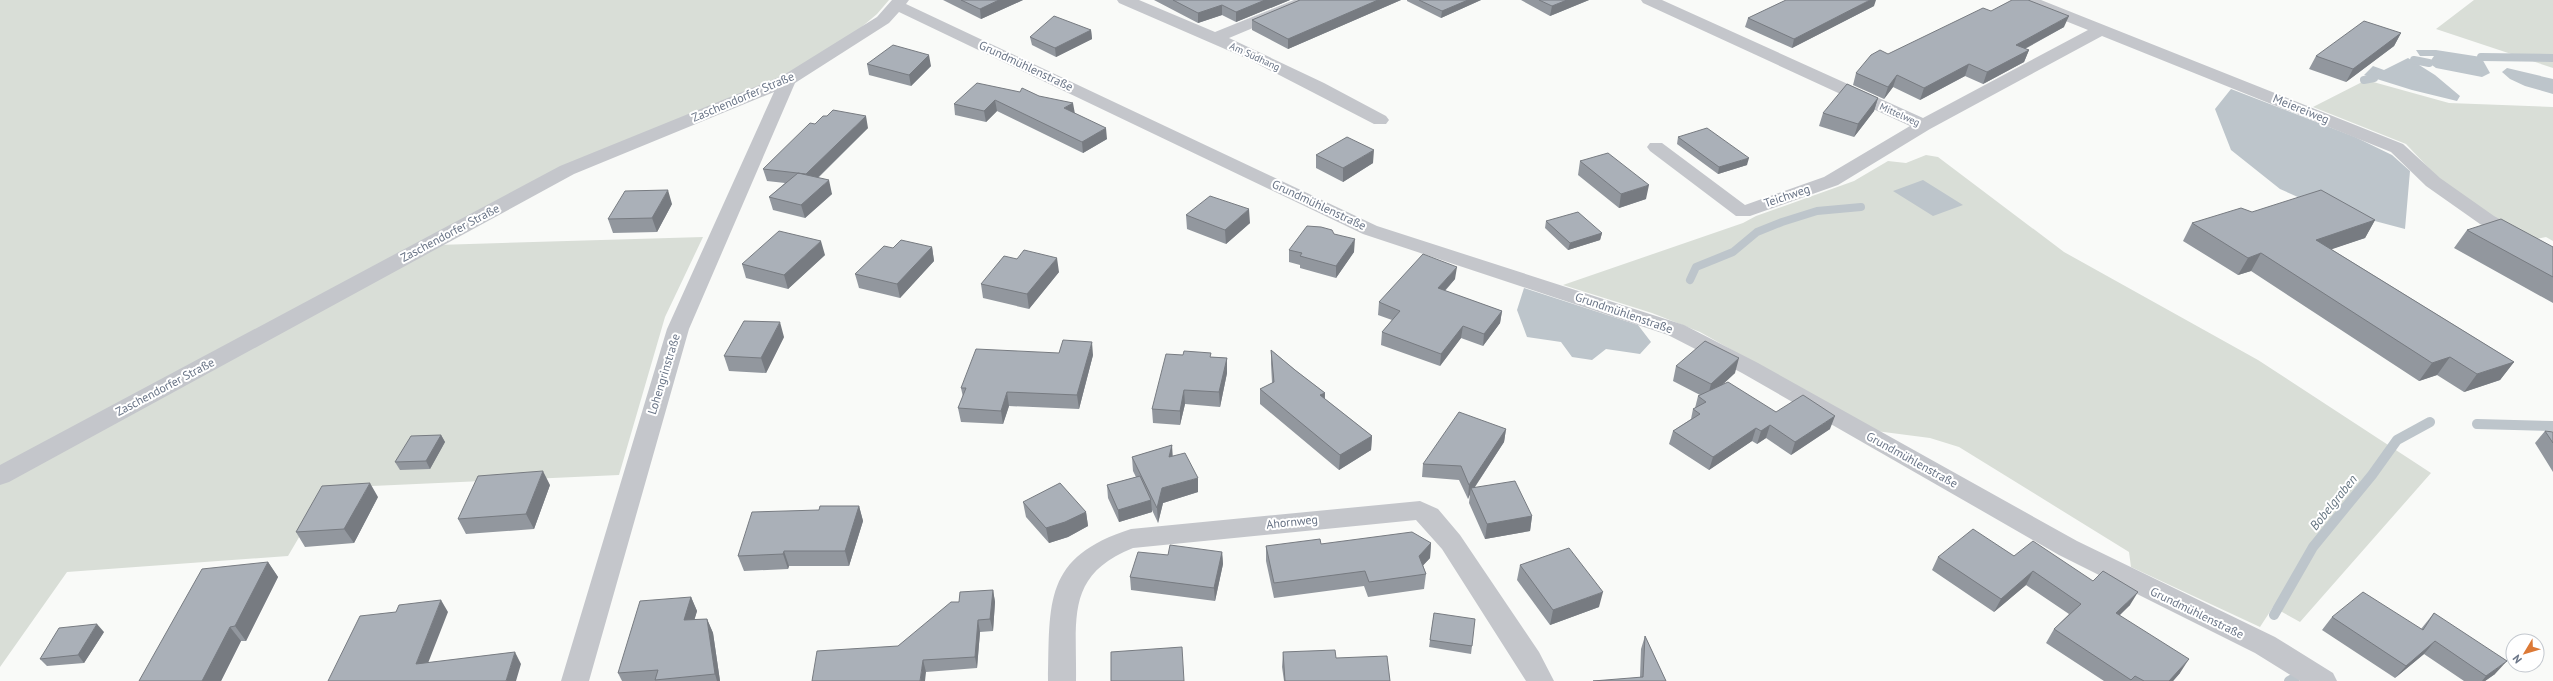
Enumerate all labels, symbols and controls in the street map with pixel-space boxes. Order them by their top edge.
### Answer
street label: Grundmühlenstraße [977,37,1076,94]
street label: Am Südhang [1228,39,1282,74]
street label: Zaschendorfer Straße [689,68,796,125]
street label: Meiereiweg [2271,90,2332,127]
street label: Mittelweg [1878,100,1922,129]
street label: Grundmühlenstraße [1270,176,1369,233]
street label: Teichweg [1762,181,1812,210]
street label: Zaschendorfer Straße [398,200,502,265]
street label: Grundmühlenstraße [1573,289,1675,336]
street label: Lohengrinstraße [644,332,683,416]
street label: Zaschendorfer Straße [113,354,217,419]
street label: Grundmühlenstraße [1864,428,1961,491]
water label: Bobelgraben [2306,471,2361,534]
street label: Ahornweg [1265,511,1318,532]
street label: Grundmühlenstraße [2148,583,2246,642]
north arrow [2505,633,2545,673]
text: N [2509,652,2525,666]

